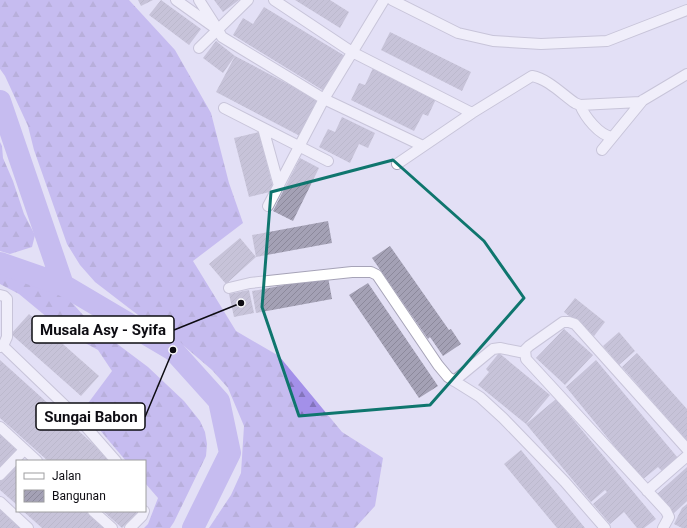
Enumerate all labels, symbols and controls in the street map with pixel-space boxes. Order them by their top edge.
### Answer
callout: Musala Asy - Syifa [32,316,174,343]
text: Musala Asy - Syifa [40,321,166,339]
callout: Sungai Babon [36,403,145,430]
text: Sungai Babon [44,408,138,426]
legend [16,460,146,512]
text: Jalan [52,469,81,483]
text: Bangunan [52,489,106,503]

